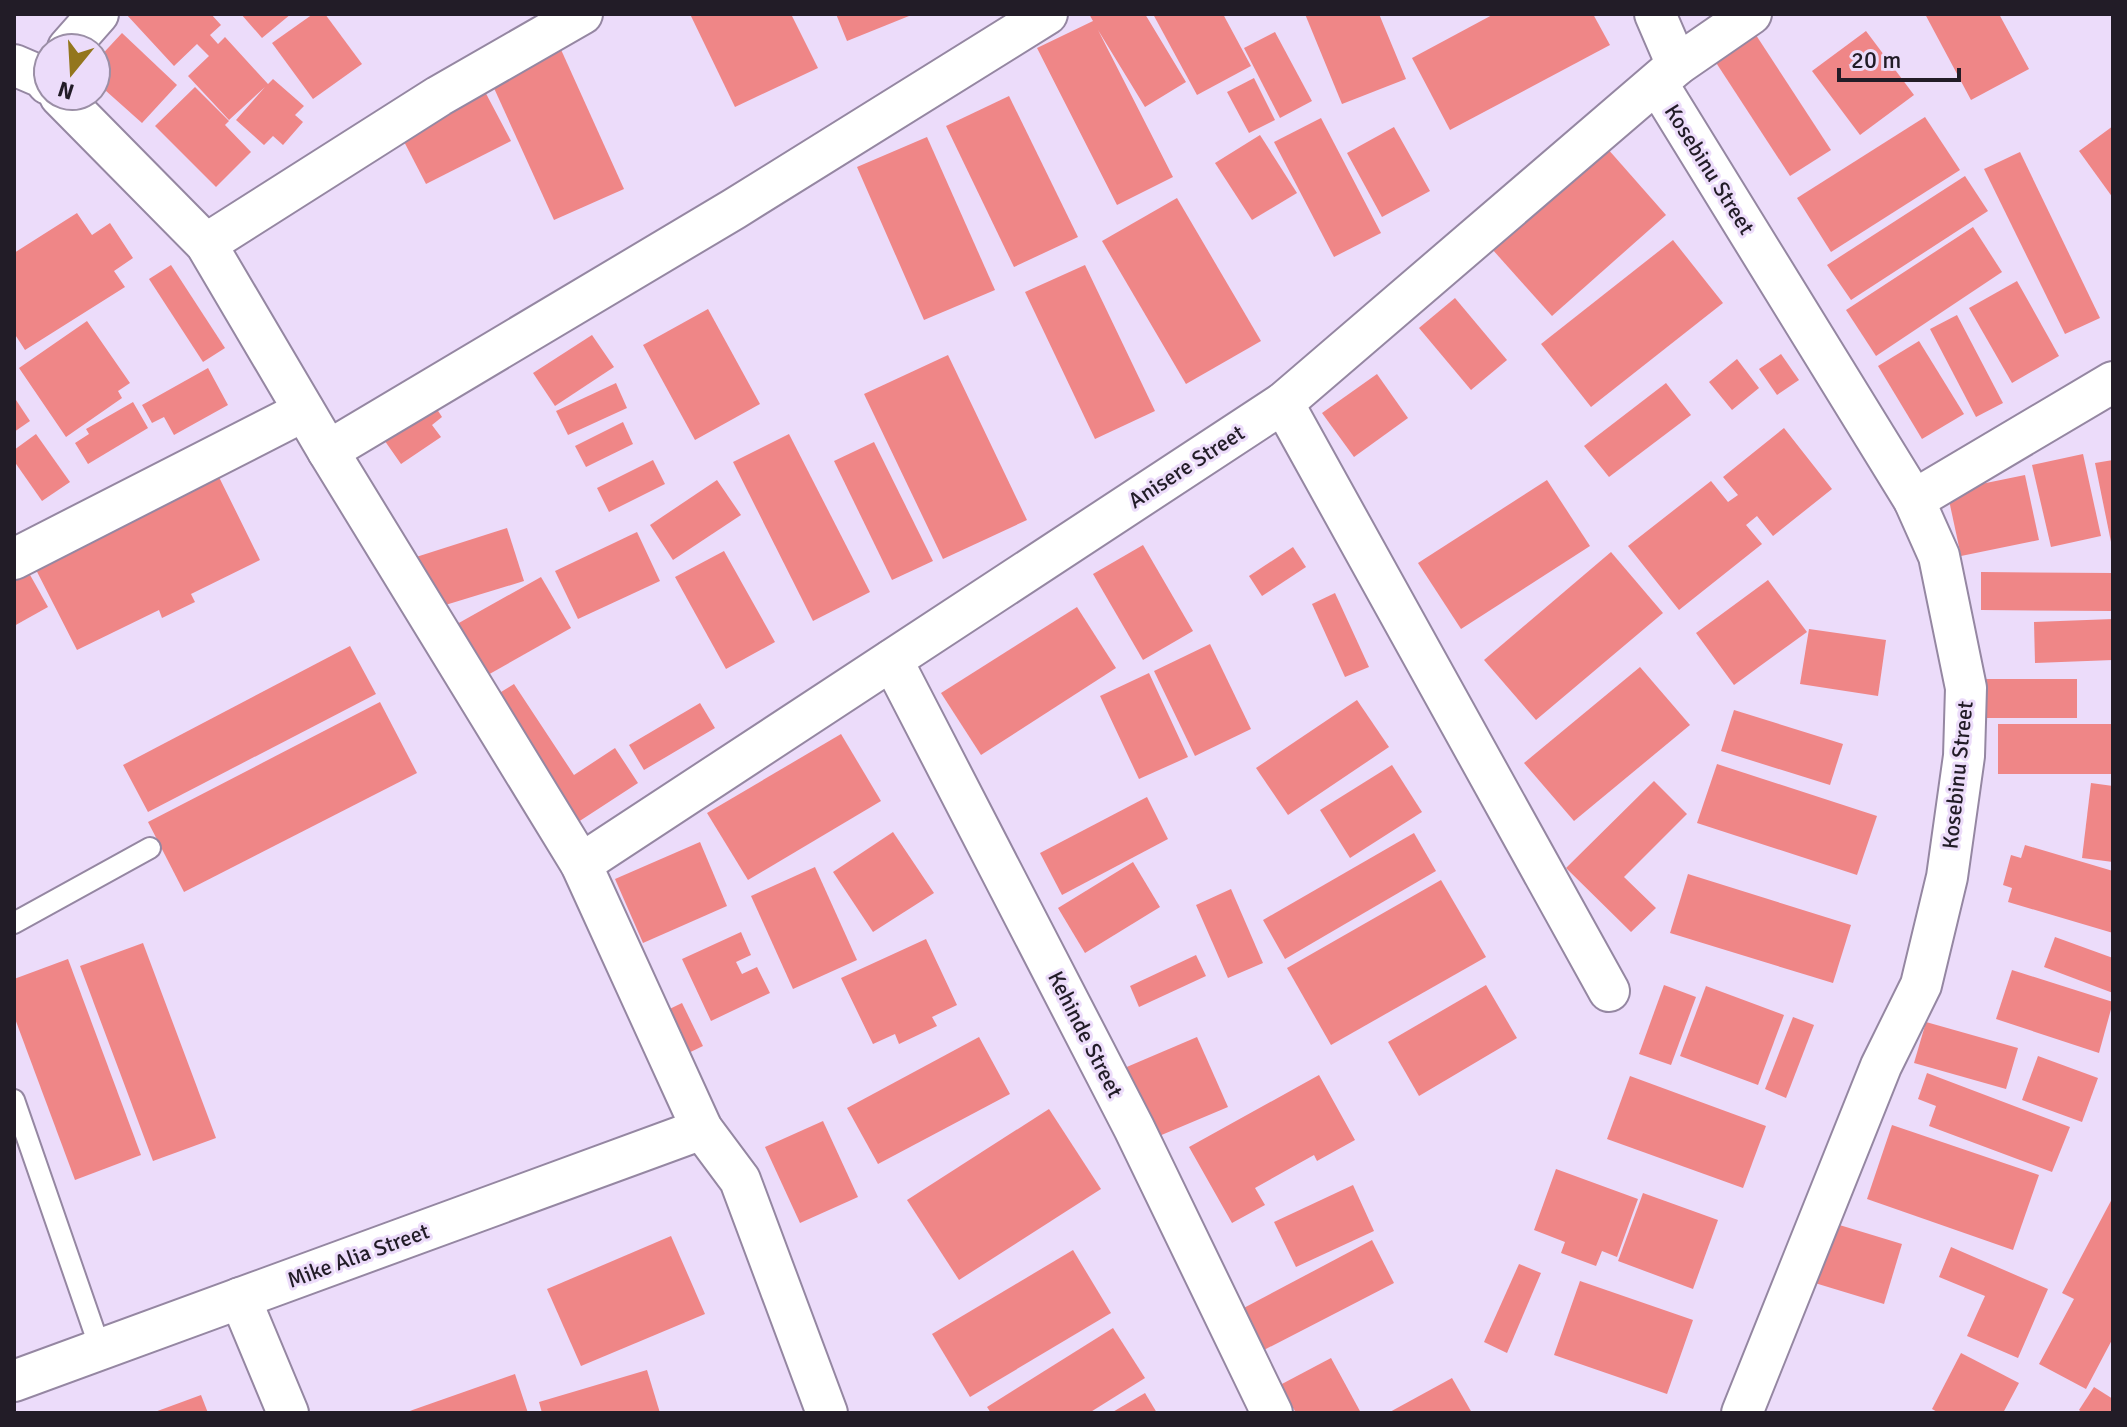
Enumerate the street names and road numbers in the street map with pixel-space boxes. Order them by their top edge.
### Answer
street label: Kosebinu Street [1659,99,1761,240]
street label: Anisere Street [1123,419,1250,514]
street label: Kosebinu Street [1936,699,1979,850]
street label: Kehinde Street [1042,966,1129,1102]
street label: Mike Alia Street [284,1217,433,1294]

